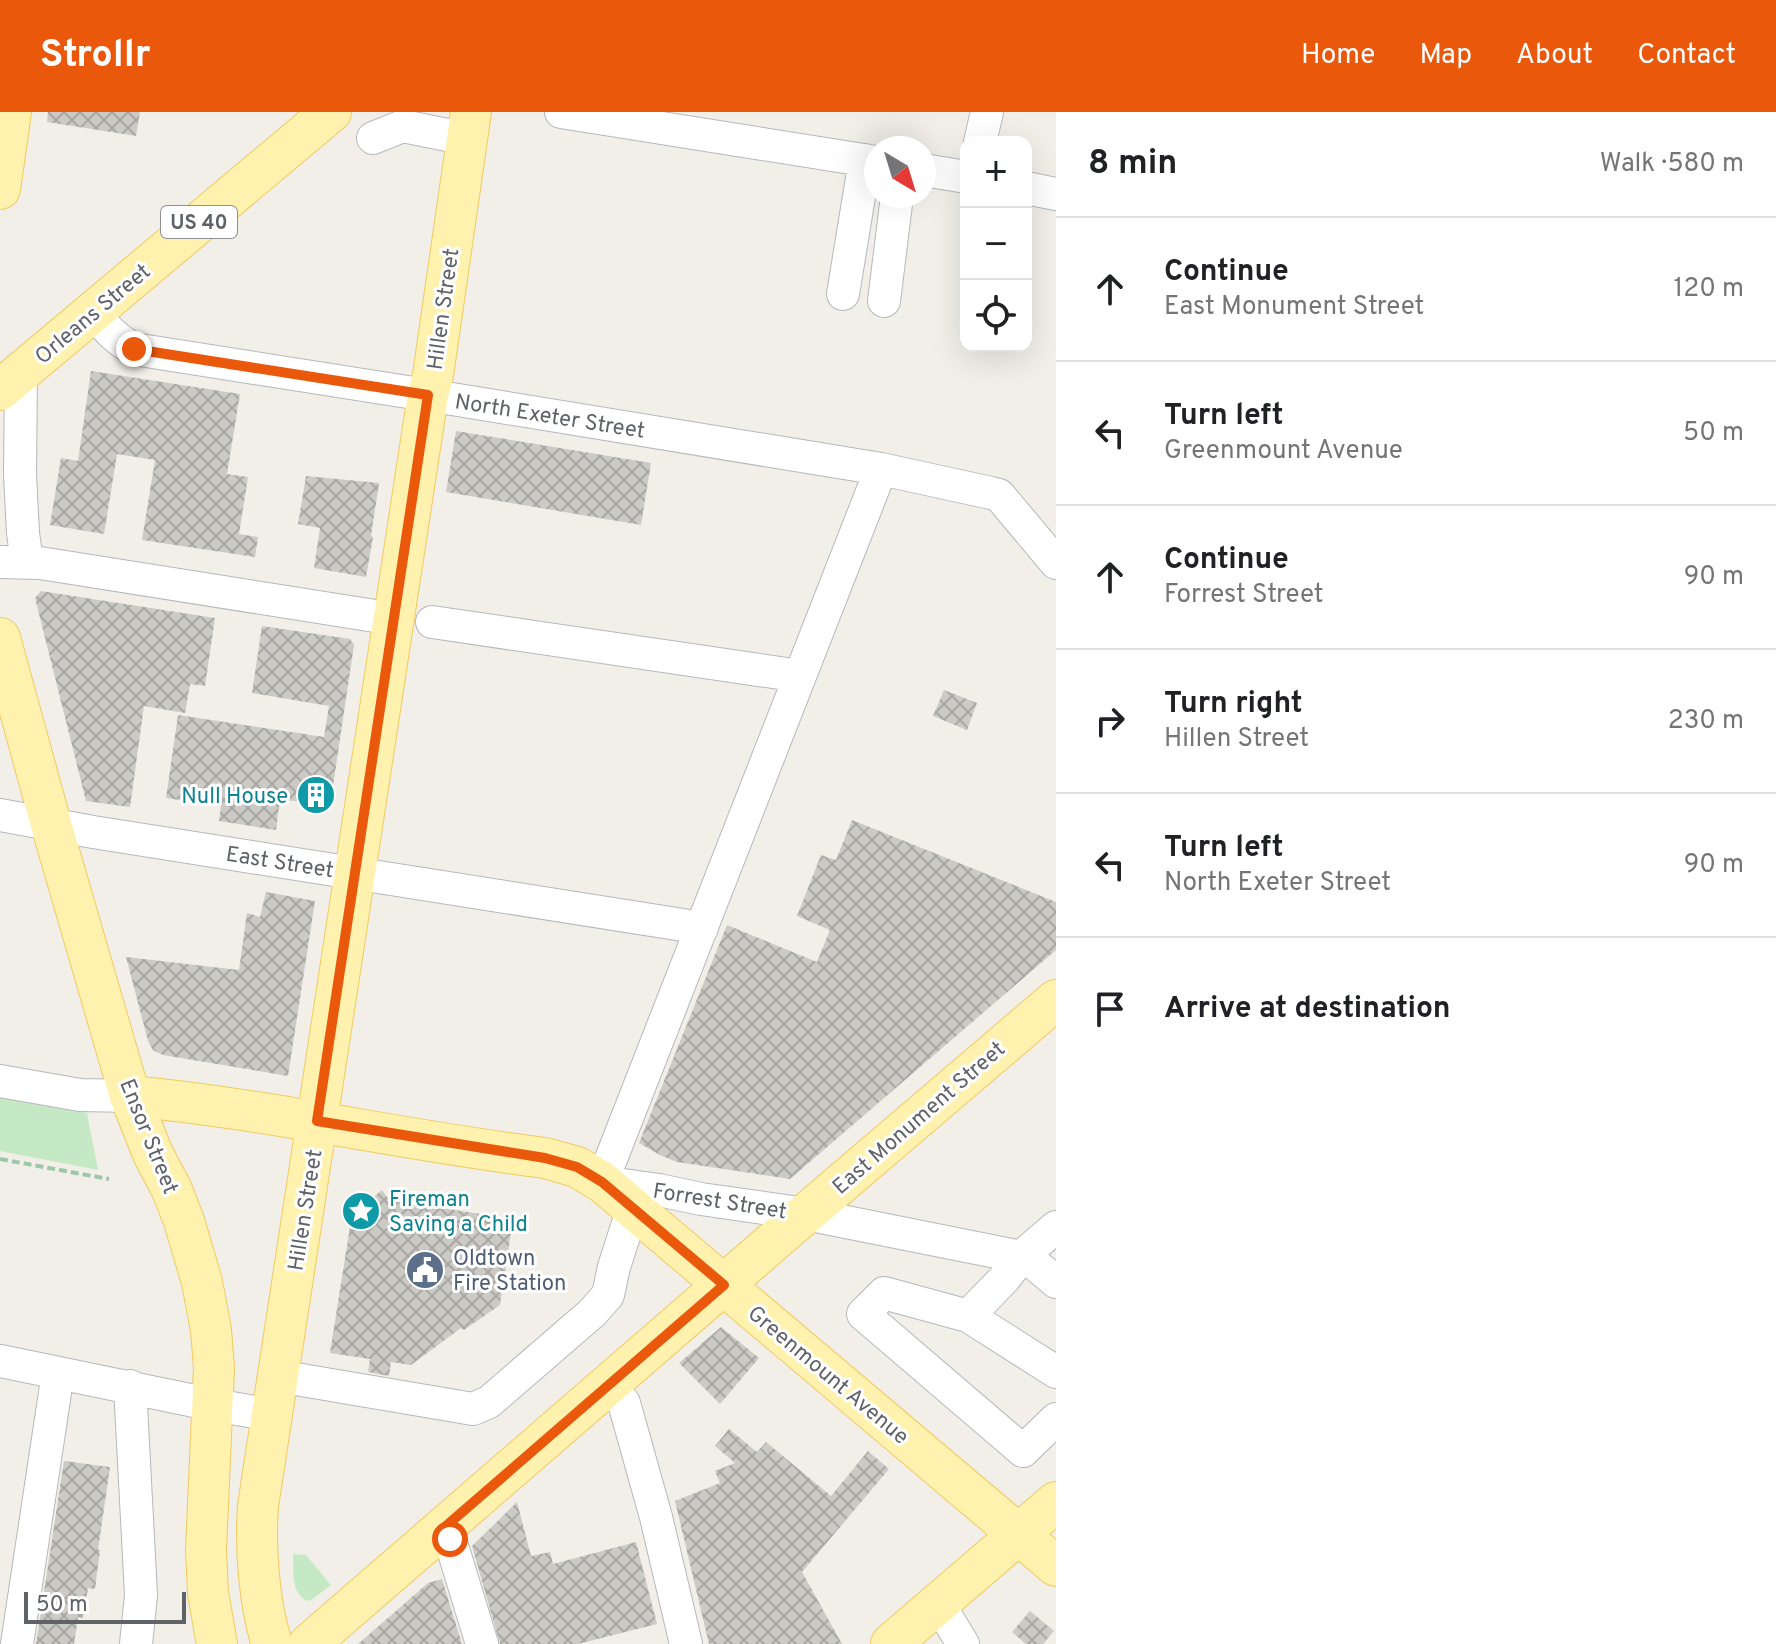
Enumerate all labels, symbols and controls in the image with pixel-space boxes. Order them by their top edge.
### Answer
text: Strollr [40,32,151,81]
text: Home [1301,38,1375,74]
text: Map [1419,38,1472,74]
text: About [1516,38,1593,74]
text: Contact [1637,38,1736,74]
north arrow [864,136,936,208]
map controls [960,136,1032,352]
button: + [960,136,1032,208]
text: 8 min [1088,143,1177,186]
text: Walk · 580 m [1600,148,1744,181]
road number: US 40 [161,206,237,238]
button: − [960,208,1032,280]
street label: Hillen Street [423,247,466,372]
text: Continue [1164,254,1289,291]
street label: Orleans Street [30,259,157,371]
icon: ahead [1088,267,1132,311]
text: 120 m [1674,273,1744,306]
button: locate [960,280,1032,352]
text: East Monument Street [1164,291,1424,324]
route end [116,331,152,367]
street label: North Exeter Street [453,389,647,446]
text: Turn left [1164,398,1284,435]
icon: left [1088,411,1132,455]
text: 50 m [1683,417,1744,450]
text: Greenmount Avenue [1164,435,1403,468]
text: Continue [1164,542,1289,579]
icon: ahead [1088,555,1132,599]
text: 90 m [1684,561,1744,594]
text: Forrest Street [1164,579,1324,612]
text: Turn right [1164,686,1302,723]
icon: right [1088,699,1132,743]
text: 230 m [1668,705,1744,738]
text: Hillen Street [1164,723,1309,756]
building icon: Null House [295,774,337,816]
place label: Null House [181,784,288,811]
text: Turn left [1164,830,1284,867]
street label: East Street [224,842,335,885]
icon: left [1088,843,1132,887]
text: 90 m [1684,849,1744,882]
text: North Exeter Street [1164,867,1391,900]
icon: arrive [1088,987,1132,1031]
text: Arrive at destination [1164,991,1450,1028]
street label: East Monument Street [828,1036,1012,1201]
street label: Ensor Street [112,1075,183,1199]
street label: Hillen Street [284,1148,329,1273]
street label: Forrest Street [651,1179,788,1226]
place label: Fireman Saving a Child [389,1187,528,1239]
place icon: Fireman Saving a Child [340,1190,382,1232]
place label: Oldtown Fire Station [453,1246,566,1298]
public building icon: Oldtown Fire Station [404,1249,446,1291]
street label: Greenmount Avenue [741,1301,913,1451]
route start [432,1521,468,1557]
scale bar [24,1588,186,1624]
text: 50 m [36,1592,88,1619]

